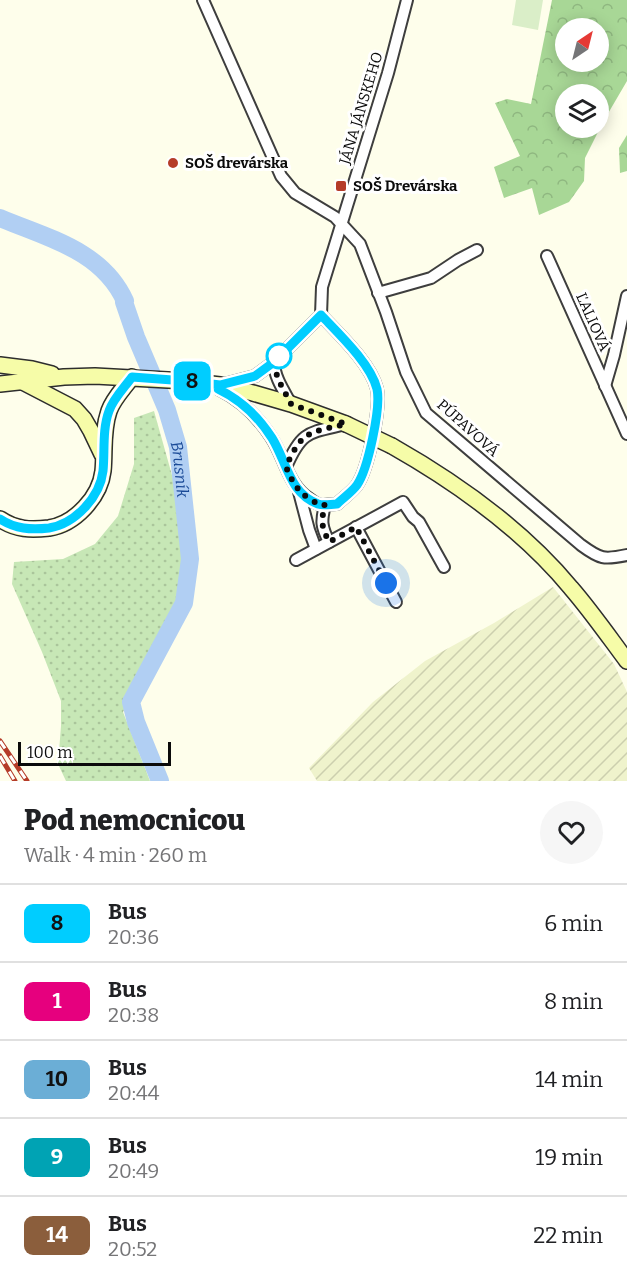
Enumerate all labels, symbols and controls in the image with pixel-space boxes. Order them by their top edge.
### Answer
north arrow [555,18,609,72]
map controls [555,18,609,138]
street label: JÁNA JÁNSKEHO [335,50,387,167]
button: layers [555,84,609,138]
place label: SOŠ drevárska [185,153,289,172]
marker: SOŠ drevárska [166,156,180,170]
place label: SOŠ Drevárska [353,176,458,195]
marker: SOŠ Drevárska [334,179,348,193]
street label: ĽALIOVÁ [572,290,614,354]
unlabelled marker [266,343,292,369]
line badge: 8 [172,362,212,400]
text: 8 [186,368,198,394]
street label: PÚPAVOVÁ [433,396,503,461]
water label: Brusník [167,438,193,499]
your location [371,568,401,598]
scale bar [18,739,171,766]
text: 100 m [27,743,72,762]
button: heart [540,801,603,864]
text: Pod nemocnicou [24,804,245,837]
text: Walk · 4 min · 260 m [24,843,207,867]
text: Bus [108,898,147,925]
text: 8 [51,910,63,936]
text: 6 min [544,910,603,937]
text: 20:36 [108,925,159,949]
text: Bus [108,976,147,1003]
text: 1 [52,988,62,1014]
text: 8 min [544,988,603,1015]
text: 20:38 [108,1003,159,1027]
text: Bus [108,1054,147,1081]
text: 10 [46,1066,68,1092]
text: 14 min [535,1066,603,1093]
text: 20:44 [108,1081,159,1105]
text: Bus [108,1132,147,1159]
text: 9 [51,1144,63,1170]
text: 19 min [535,1144,603,1171]
text: 20:49 [108,1159,159,1183]
text: Bus [108,1210,147,1237]
text: 14 [46,1222,68,1248]
text: 22 min [533,1222,603,1249]
text: 20:52 [108,1237,157,1261]

